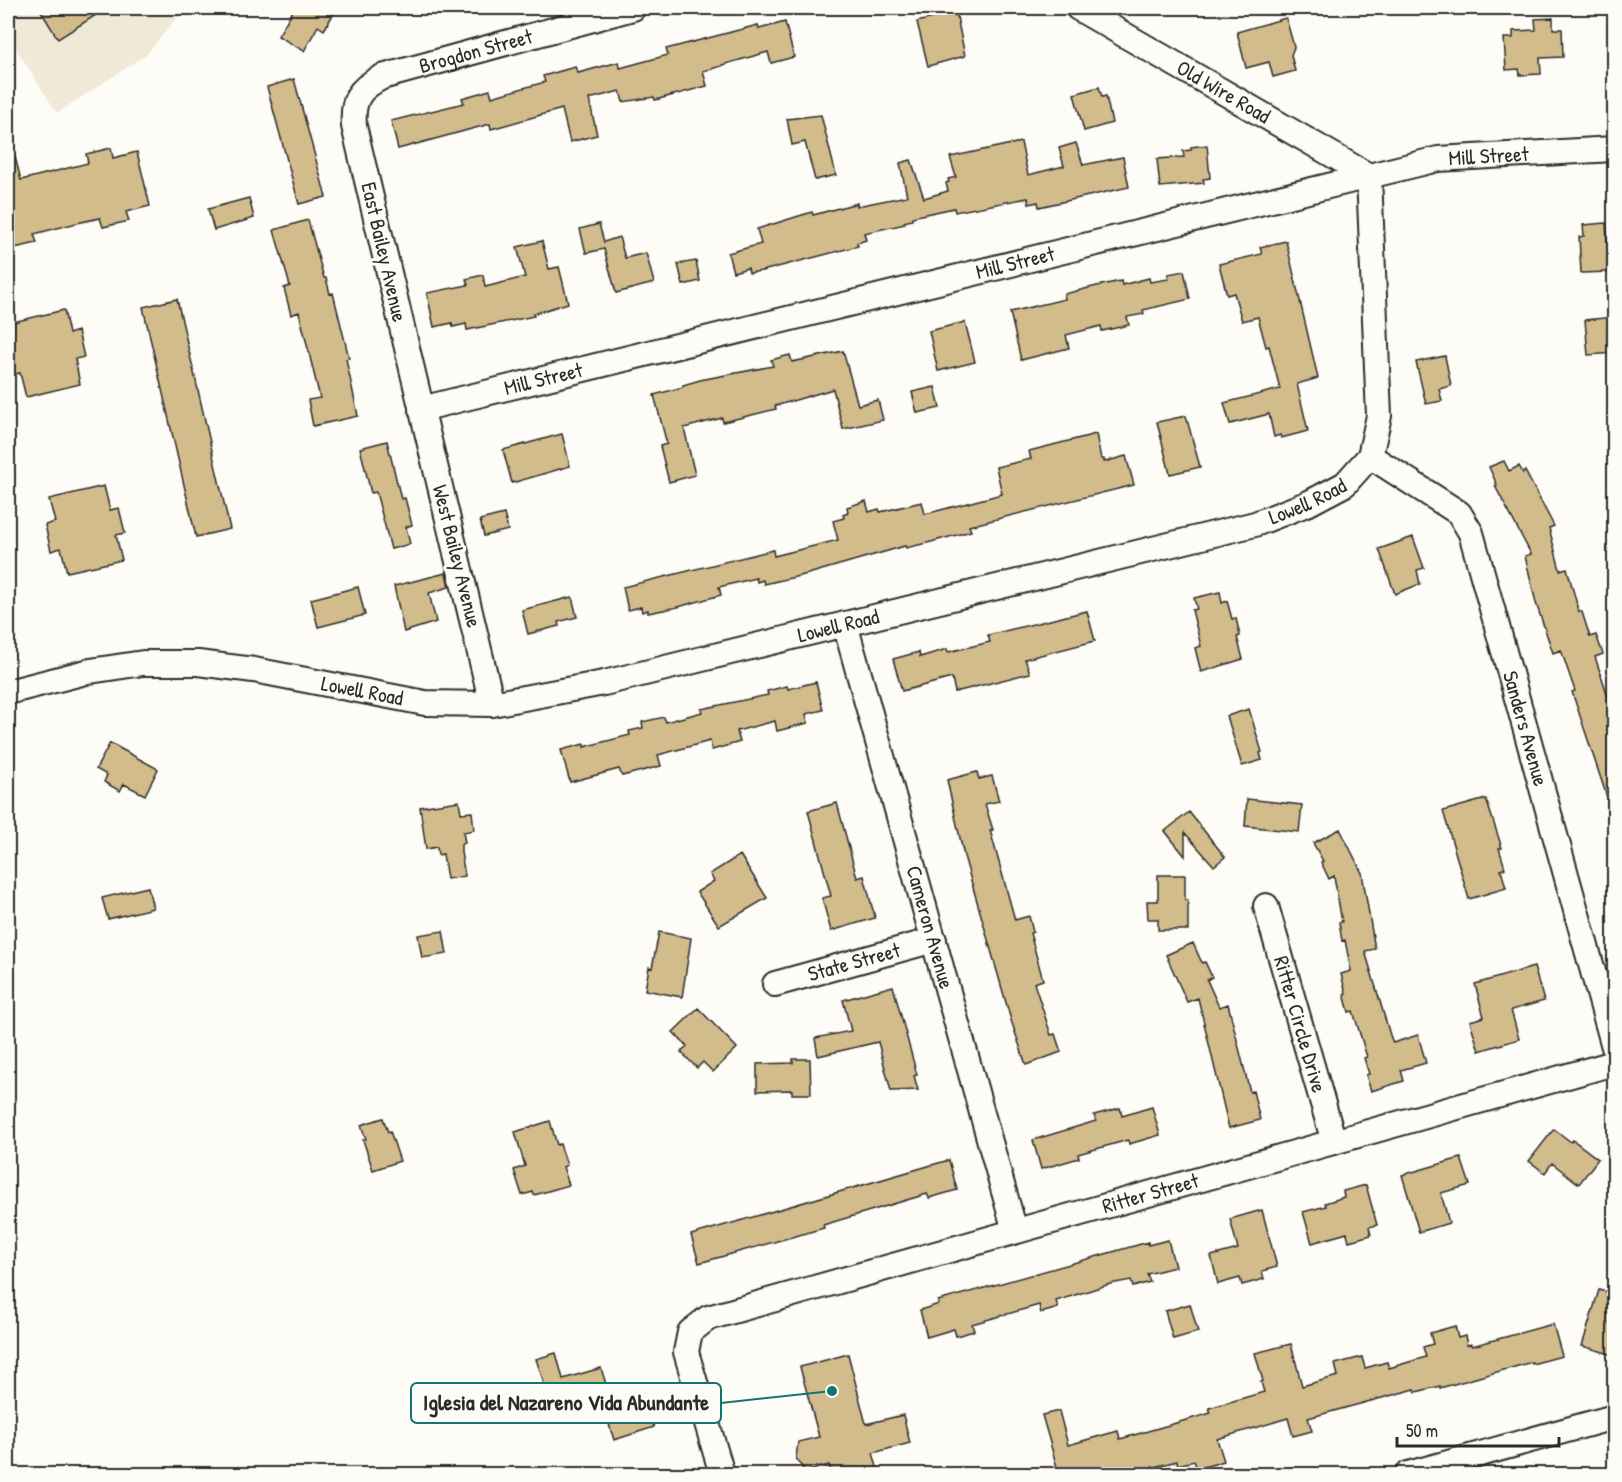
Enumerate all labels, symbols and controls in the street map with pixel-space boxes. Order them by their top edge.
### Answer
street label: Brogdon Street [416,21,536,80]
street label: Old Wire Road [1172,53,1276,130]
street label: Mill Street [1448,139,1530,172]
street label: East Bailey Avenue [354,179,415,324]
street label: Mill Street [973,239,1058,286]
street label: Mill Street [501,355,586,402]
street label: Lowell Road [1264,471,1351,531]
street label: West Bailey Avenue [426,482,489,630]
street label: Lowell Road [795,601,882,649]
street label: Lowell Road [319,668,406,712]
street label: Sanders Avenue [1496,668,1556,789]
street label: Cameron Avenue [899,862,961,992]
street label: State Street [805,935,904,988]
street label: Ritter Circle Drive [1267,952,1334,1096]
street label: Ritter Street [1099,1165,1203,1220]
callout: Iglesia del Nazareno Vida Abundante [411,1383,721,1423]
text: Iglesia del Nazareno Vida Abundante [423,1387,709,1418]
scale bar [1397,1410,1559,1448]
text: 50 m [1406,1418,1438,1443]

